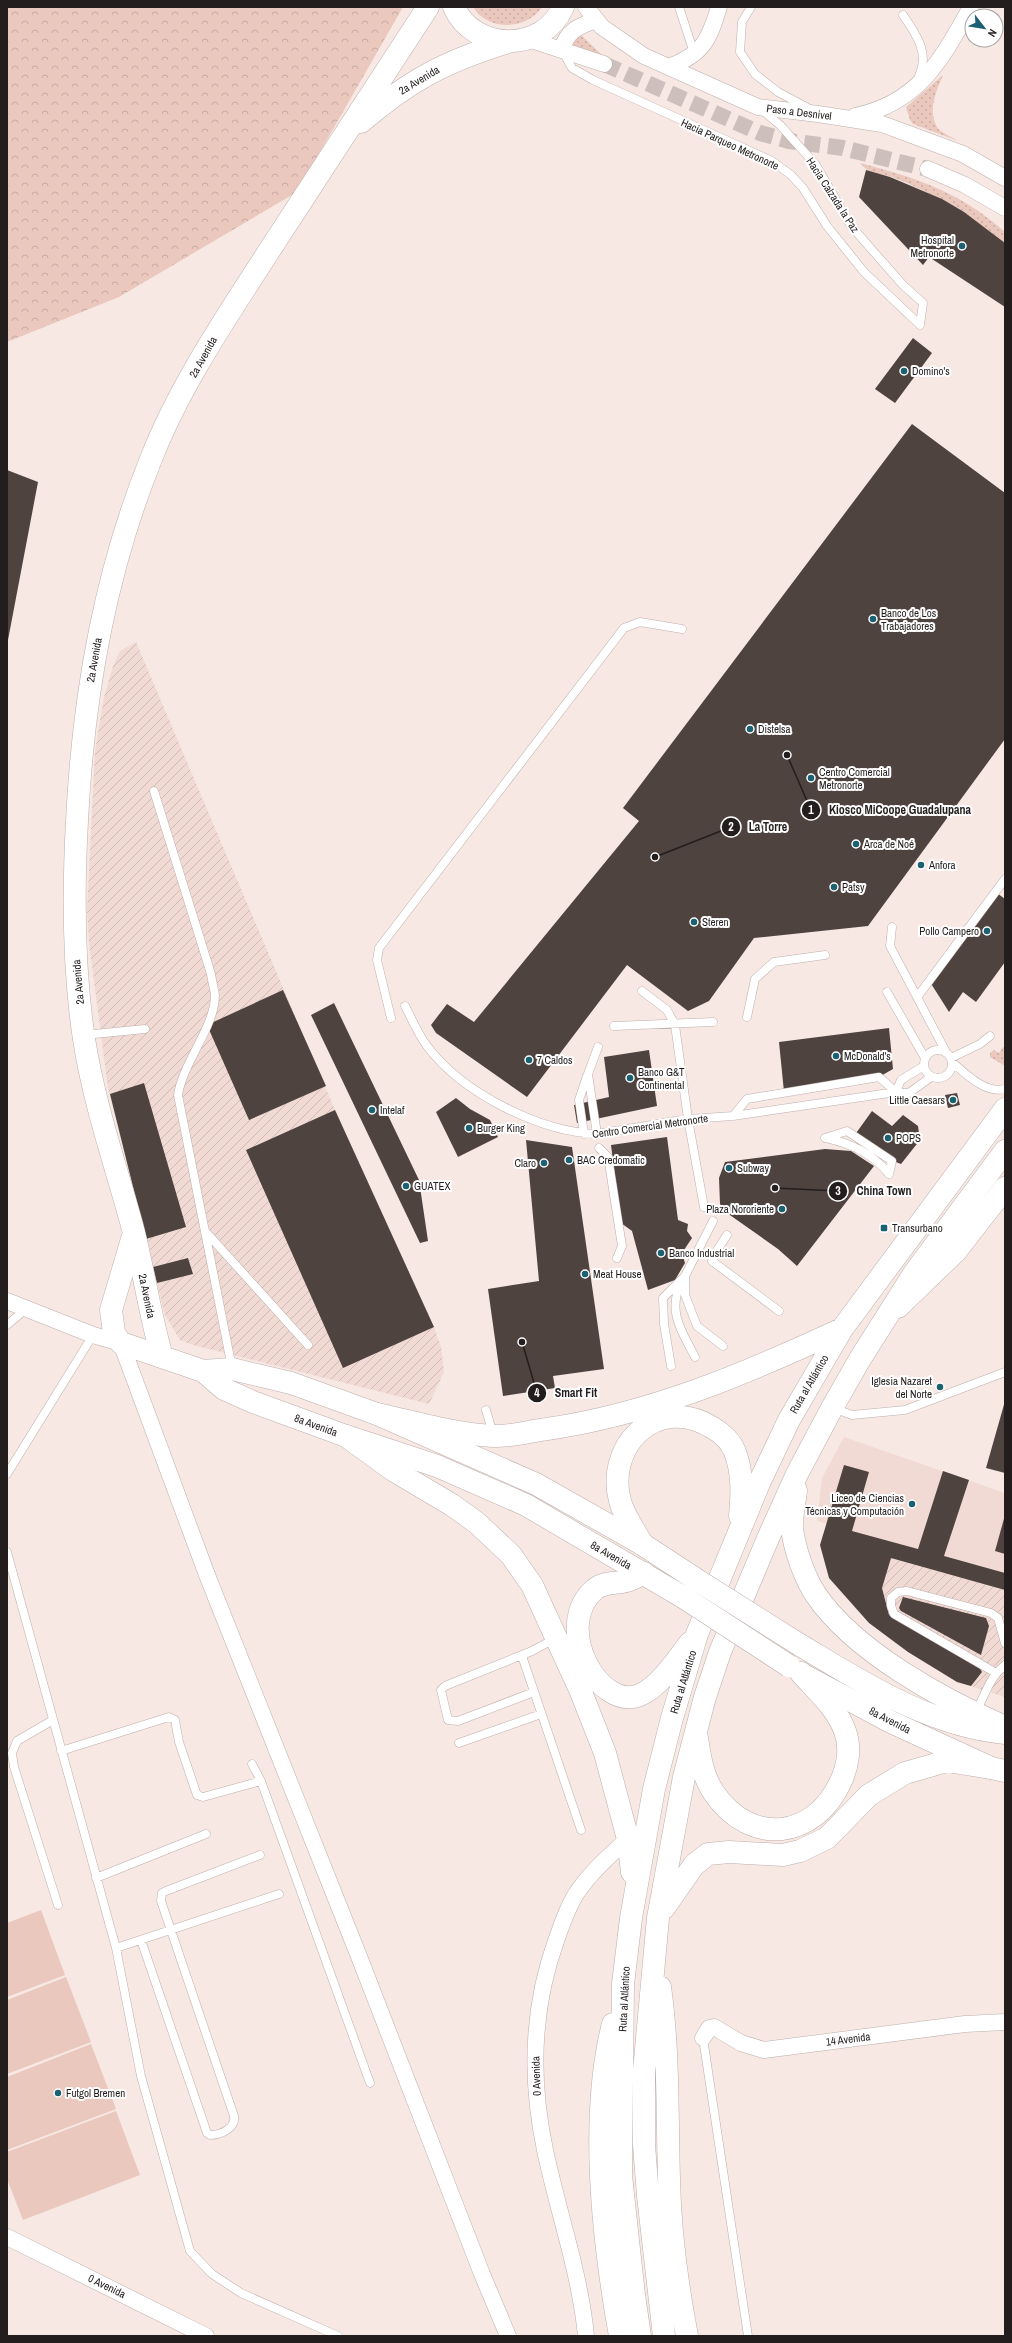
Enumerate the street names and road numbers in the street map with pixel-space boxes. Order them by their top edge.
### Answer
street label: 2a Avenida [396,62,442,98]
street label: Paso a Desnivel [766,101,832,123]
street label: Hacia Parqueo Metronorte [679,115,781,173]
street label: Hacia Calzada la Paz [804,155,863,236]
street label: 2a Avenida [186,334,220,380]
street label: 2a Avenida [83,637,105,683]
street label: 2a Avenida [69,959,87,1005]
street label: Centro Comercial Metronorte [591,1111,709,1141]
street label: 2a Avenida [135,1273,159,1319]
street label: Ruta al Atlántico [787,1352,831,1416]
street label: 8a Avenida [292,1411,340,1439]
street label: 8a Avenida [588,1538,634,1572]
street label: Ruta al Atlántico [667,1649,699,1715]
street label: 8a Avenida [867,1704,913,1736]
street label: Ruta al Atlántico [615,1966,633,2032]
street label: 14 Avenida [825,2029,871,2049]
street label: 0 Avenida [528,2056,544,2096]
street label: 0 Avenida [86,2271,128,2301]

